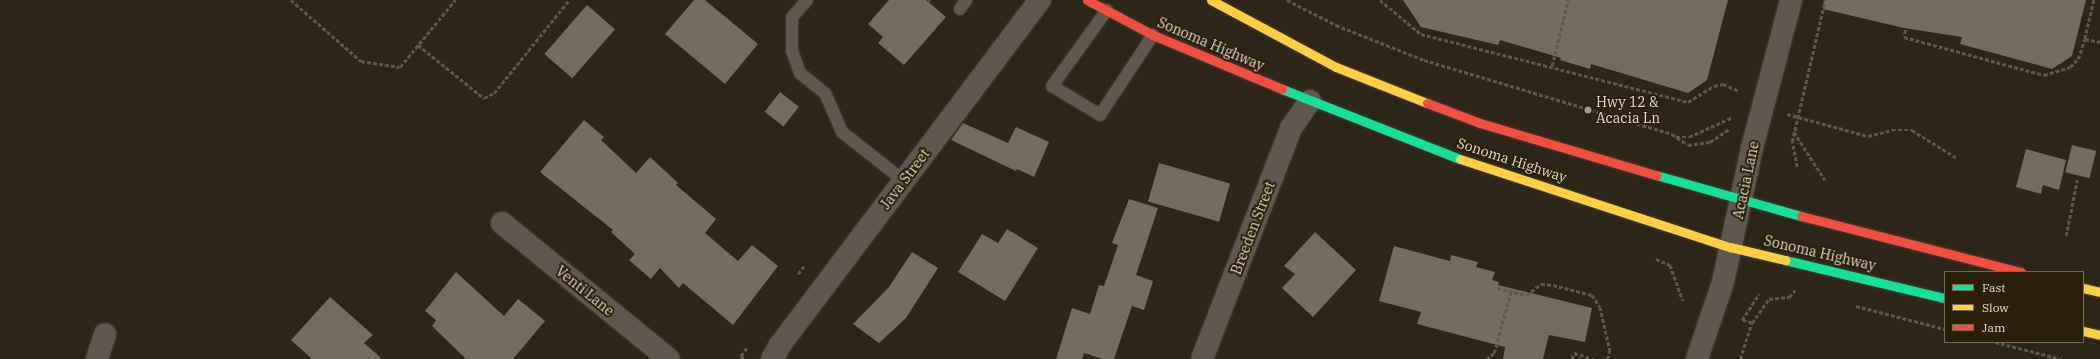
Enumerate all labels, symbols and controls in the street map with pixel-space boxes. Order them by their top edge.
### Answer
street label: Sonoma Highway [1155,14,1267,74]
place label: Hwy 12 & Acacia Ln [1596,94,1660,126]
marker: Hwy 12 & Acacia Ln [1583,105,1593,115]
street label: Sonoma Highway [1455,134,1569,186]
street label: Acacia Lane [1730,139,1762,221]
street label: Java Street [877,145,933,213]
street label: Breeden Street [1228,179,1278,277]
street label: Sonoma Highway [1762,232,1878,274]
street label: Venti Lane [553,262,617,320]
legend [1944,271,2084,343]
text: Fast [1982,280,2006,295]
text: Slow [1982,300,2009,315]
text: Jam [1982,320,2005,335]

